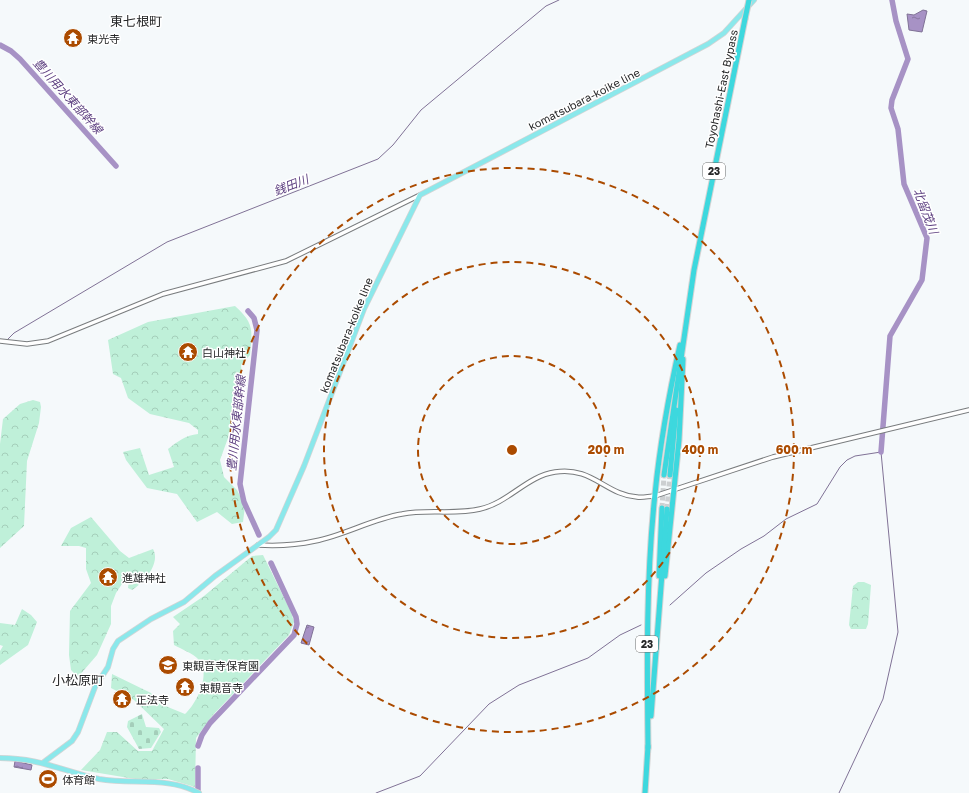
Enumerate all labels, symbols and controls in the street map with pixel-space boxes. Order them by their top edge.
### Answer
district label: 東七根町 [110,13,162,29]
temple icon: 東光寺 [62,27,84,49]
street label: Toyohashi-East Bypass [702,28,740,150]
place label: 東光寺 [87,32,120,45]
water label: 豊川用水東部幹線 [30,55,107,138]
street label: komatsubara-koike line [526,65,642,133]
road number: 23 [703,163,725,179]
water label: 銭田川 [272,171,312,198]
water label: 北留茂川 [910,186,942,238]
street label: komatsubara-koike line [317,275,375,395]
temple icon: 白山神社 [177,341,199,363]
place label: 白山神社 [202,346,246,359]
water label: 豊川用水東部幹線 [224,372,249,472]
text: 200 m [588,442,624,457]
text: 400 m [682,442,718,457]
text: 600 m [776,442,812,457]
centre of rings [505,443,519,457]
temple icon: 進雄神社 [97,566,119,588]
place label: 進雄神社 [122,571,166,584]
road number: 23 [636,636,658,652]
school or university icon: 東観音寺保育園 [157,654,179,676]
place label: 東観音寺保育園 [182,659,259,672]
district label: 小松原町 [52,672,104,688]
temple icon: 東観音寺 [174,676,196,698]
place label: 東観音寺 [199,681,243,694]
temple icon: 正法寺 [111,688,133,710]
place label: 正法寺 [136,693,169,706]
sports icon: 体育館 [37,768,59,790]
place label: 体育館 [62,773,95,786]

